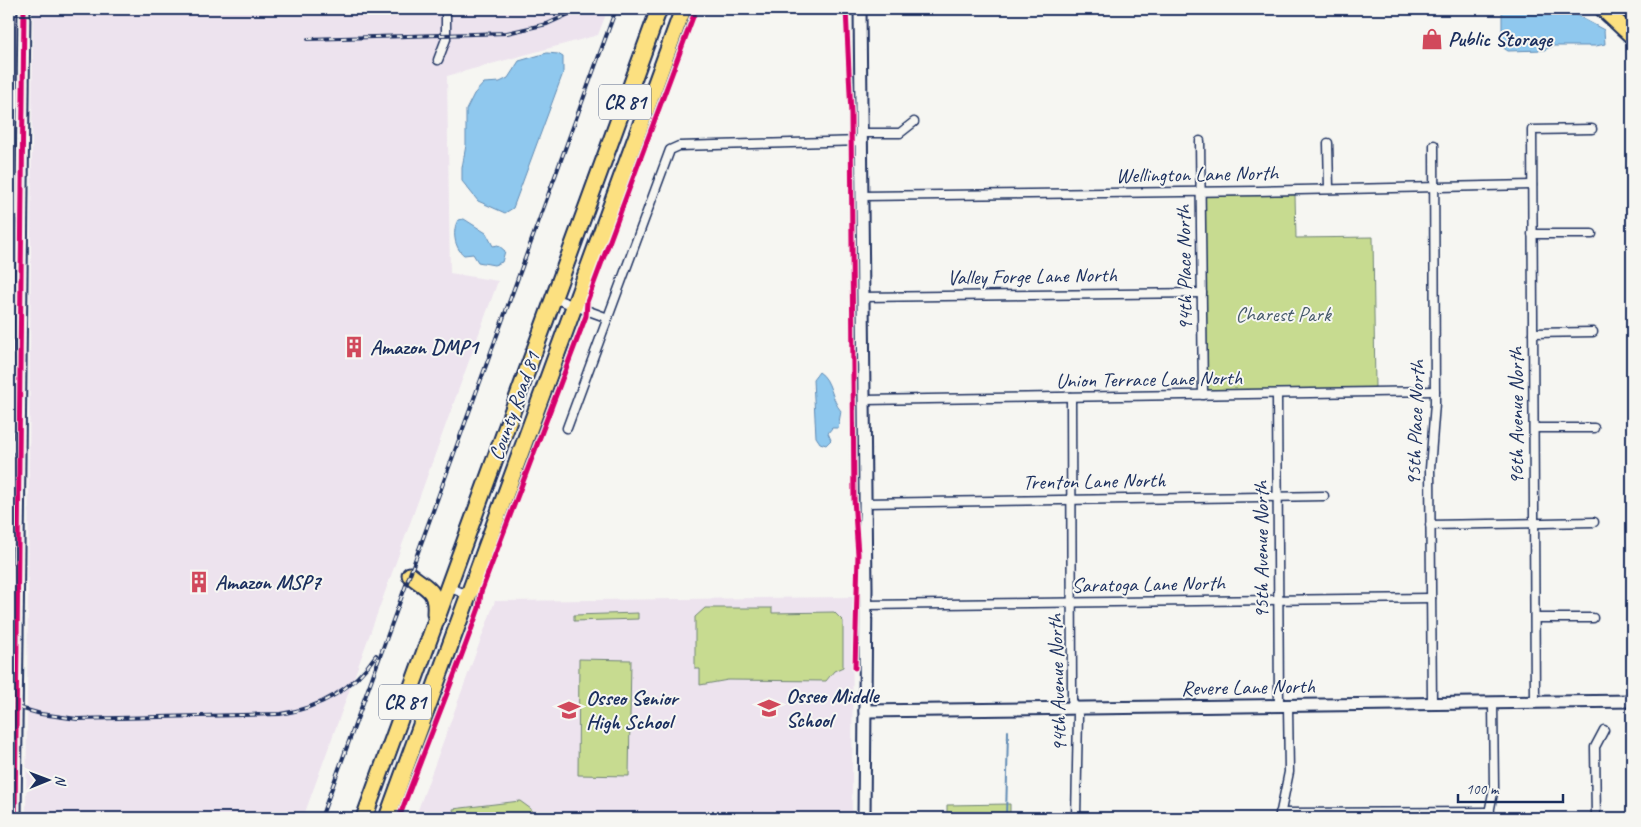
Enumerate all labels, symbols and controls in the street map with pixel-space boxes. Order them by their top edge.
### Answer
shop icon: Public Storage [1419,26,1445,52]
place label: Public Storage [1448,26,1554,52]
road number: CR 81 [599,84,651,120]
street label: Wellington Lane North [1116,160,1280,188]
street label: 94th Place North [1170,204,1198,331]
street label: Valley Forge Lane North [947,262,1118,290]
park label: Charest Park [1235,301,1332,327]
building icon: Amazon DMP1 [341,334,367,360]
place label: Amazon DMP1 [370,334,481,360]
street label: 96th Avenue North [1503,346,1529,485]
street label: County Road 81 [482,347,546,464]
street label: 95th Place North [1400,358,1430,486]
street label: Union Terrace Lane North [1056,364,1243,394]
street label: Trenton Lane North [1022,467,1167,495]
street label: 95th Avenue North [1248,480,1274,619]
building icon: Amazon MSP7 [186,569,212,595]
place label: Amazon MSP7 [215,569,323,595]
street label: Saratoga Lane North [1071,570,1226,598]
street label: 94th Avenue North [1042,612,1072,752]
street label: Revere Lane North [1181,673,1316,701]
place label: Osseo Middle School [786,683,880,733]
road number: CR 81 [379,684,431,720]
place label: Osseo Senior High School [586,685,680,735]
school or university icon: Osseo Middle School [756,695,782,721]
school or university icon: Osseo Senior High School [556,697,582,723]
north arrow [22,754,72,804]
scale bar [1458,772,1564,804]
text: N [52,775,69,787]
text: 100 m [1466,780,1500,799]

